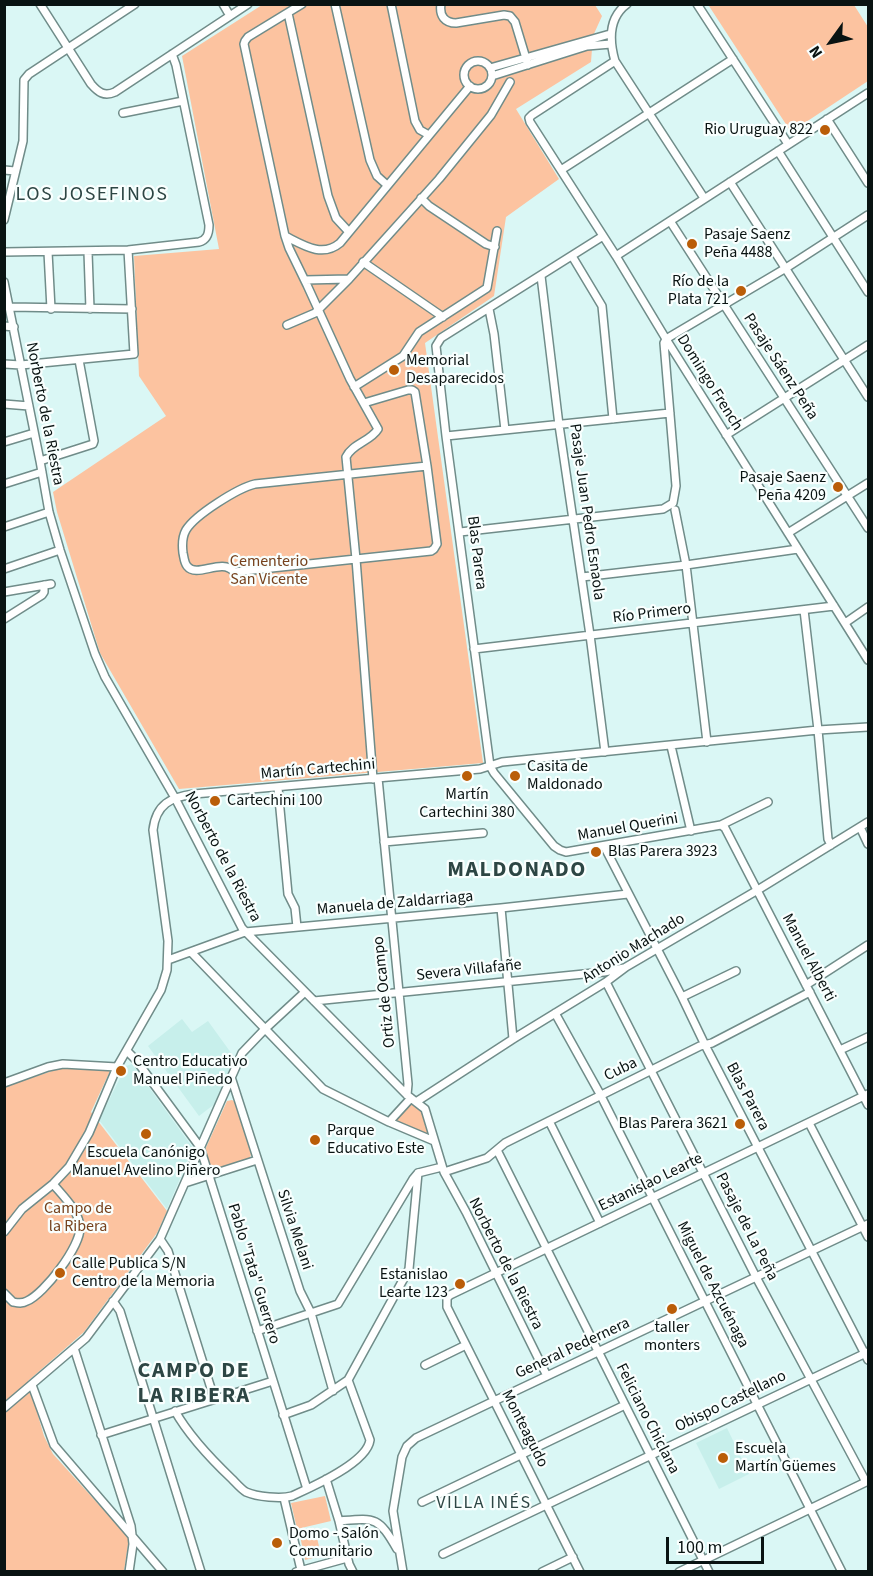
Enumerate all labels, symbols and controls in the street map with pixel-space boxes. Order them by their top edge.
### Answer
north arrow [801,12,861,72]
text: N [804,41,828,62]
place label: Rio Uruguay 822 [704,120,813,140]
marker: Rio Uruguay 822 [818,123,832,137]
district label: LOS JOSEFINOS [16,184,168,208]
place label: Pasaje Saenz Peña 4488 [704,225,790,263]
marker: Pasaje Saenz Peña 4488 [685,237,699,251]
place label: Río de la Plata 721 [668,272,729,310]
marker: Río de la Plata 721 [734,284,748,298]
street label: Pasaje Sáenz Peña [738,310,822,424]
street label: Domingo French [672,331,746,435]
street label: Norberto de la Riestra [21,341,67,487]
place label: Memorial Desaparecidos [406,351,504,389]
marker: Memorial Desaparecidos [387,363,401,377]
street label: Pasaje Juan Pedro Esnaola [564,422,608,602]
place label: Pasaje Saenz Peña 4209 [740,468,826,506]
marker: Pasaje Saenz Peña 4209 [831,480,845,494]
street label: Blas Parera [462,515,490,591]
park label: Cementerio San Vicente [230,552,308,590]
street label: Río Primero [612,600,692,628]
street label: Martín Cartechini [260,755,376,785]
place label: Casita de Maldonado [527,757,603,795]
marker: Martín Cartechini 380 [460,769,474,783]
marker: Casita de Maldonado [508,769,522,783]
place label: Martín Cartechini 380 [419,785,515,823]
street label: Norberto de la Riestra [179,788,265,926]
place label: Cartechini 100 [227,791,323,811]
marker: Cartechini 100 [208,794,222,808]
street label: Manuel Querini [576,810,680,846]
place label: Blas Parera 3923 [608,842,717,862]
marker: Blas Parera 3923 [589,845,603,859]
district label: MALDONADO [447,858,587,884]
street label: Manuela de Zaldarriaga [316,888,474,920]
street label: Antonio Machado [579,910,689,988]
street label: Manuel Alberti [777,911,839,1005]
street label: Ortiz de Ocampo [370,935,400,1049]
street label: Severa Villafañe [415,956,523,986]
place label: Centro Educativo Manuel Piñedo [133,1052,248,1090]
street label: Cuba [601,1054,641,1086]
street label: Blas Parera [721,1060,773,1134]
marker: Centro Educativo Manuel Piñedo [114,1064,128,1078]
place label: Blas Parera 3621 [619,1114,728,1134]
marker: Blas Parera 3621 [733,1117,747,1131]
place label: Parque Educativo Este [327,1121,424,1159]
marker: Escuela Canónigo Manuel Avelino Piñero [139,1127,153,1141]
marker: Parque Educativo Este [308,1133,322,1147]
place label: Escuela Canónigo Manuel Avelino Piñero [72,1143,220,1181]
street label: Estanislao Learte [596,1150,706,1216]
street label: Pasaje de La Peña [710,1170,782,1284]
street label: Silvia Melani [272,1187,316,1273]
street label: Norberto de la Riestra [463,1195,547,1333]
park label: Campo de la Ribera [44,1199,112,1237]
street label: Pablo "Tata" Guerrero [222,1201,284,1347]
street label: Miguel de Azcuénaga [672,1218,752,1352]
place label: Calle Publica S/N Centro de la Memoria [72,1254,215,1292]
place label: Estanislao Learte 123 [379,1265,448,1303]
marker: Calle Publica S/N Centro de la Memoria [53,1266,67,1280]
marker: Estanislao Learte 123 [453,1277,467,1291]
marker: taller monters [665,1302,679,1316]
street label: General Pedernera [513,1314,633,1384]
place label: taller monters [644,1318,700,1356]
district label: CAMPO DE LA RIBERA [137,1359,251,1410]
street label: Feliciano Chiclana [611,1360,683,1478]
street label: Obispo Castellano [672,1367,790,1437]
street label: Monteagudo [496,1387,552,1471]
place label: Escuela Martín Güemes [735,1439,836,1477]
marker: Escuela Martín Güemes [716,1451,730,1465]
district label: VILLA INÉS [436,1493,532,1515]
place label: Domo - Salón Comunitario [289,1524,379,1562]
scale bar [669,1525,766,1563]
text: 100 m [677,1535,722,1560]
marker: Domo - Salón Comunitario [270,1536,284,1550]

